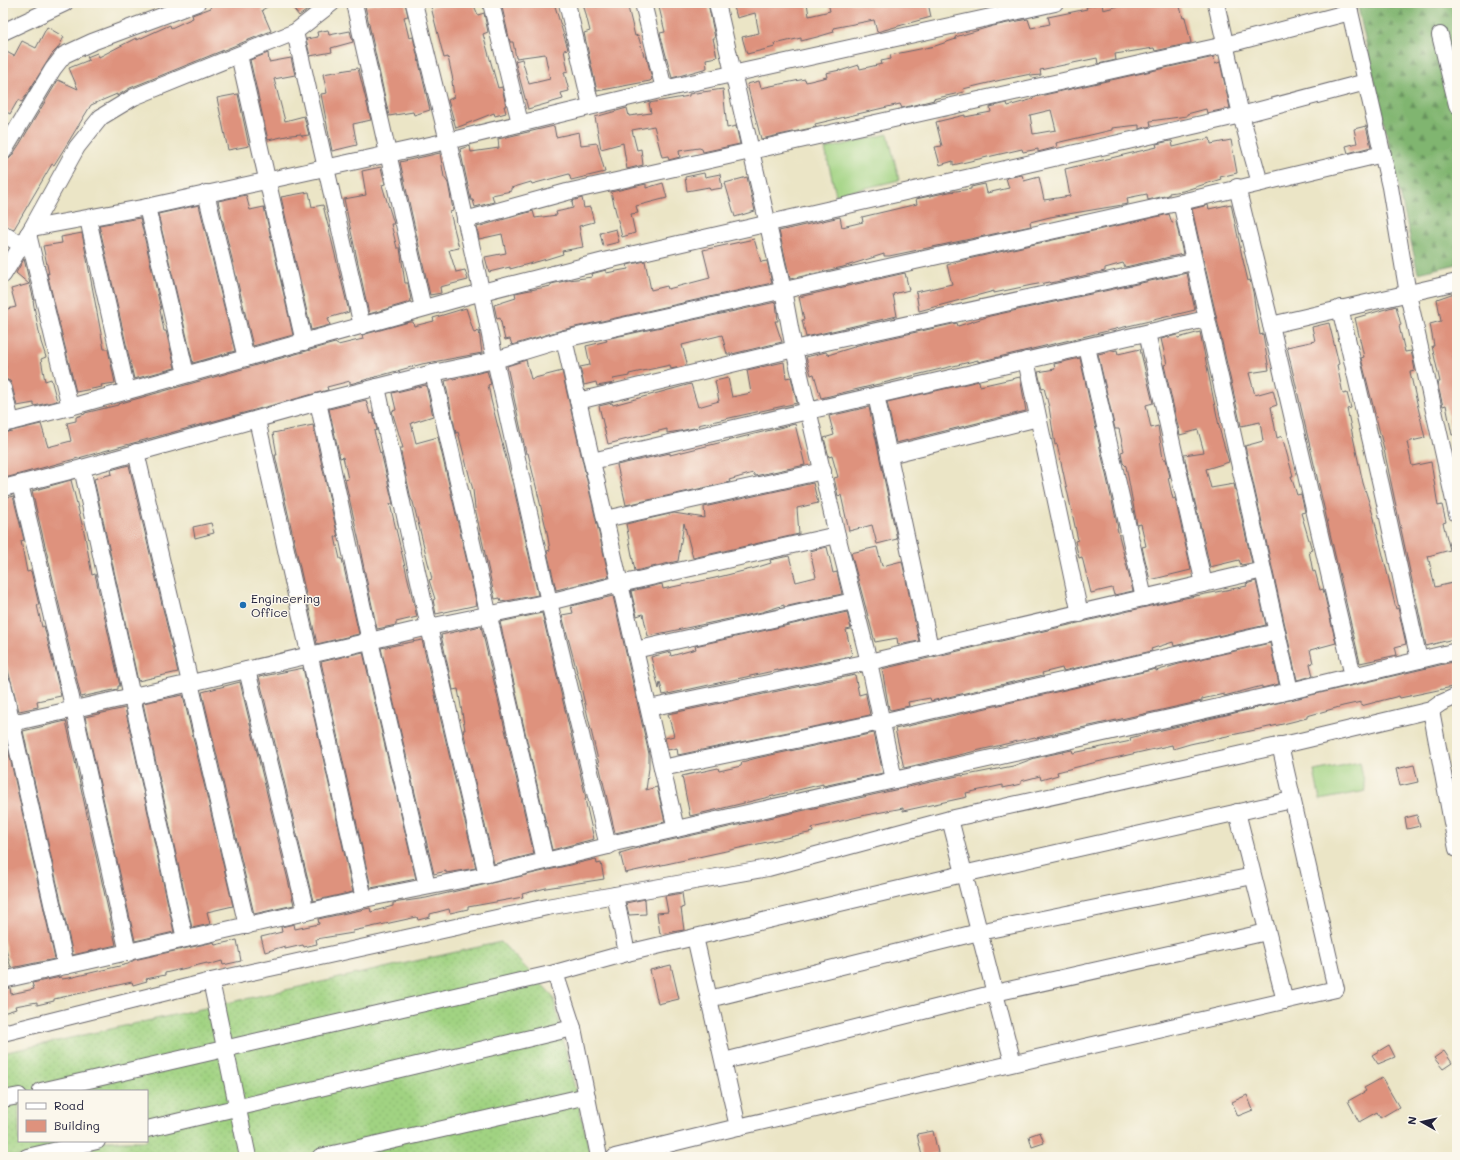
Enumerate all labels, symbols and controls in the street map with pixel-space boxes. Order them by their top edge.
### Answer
place label: Engineering Office [251,590,320,620]
marker: Engineering Office [238,600,248,610]
legend [18,1090,148,1142]
text: Road [54,1097,84,1113]
north arrow [1402,1102,1442,1142]
text: N [1404,1115,1420,1126]
text: Building [54,1117,100,1133]

